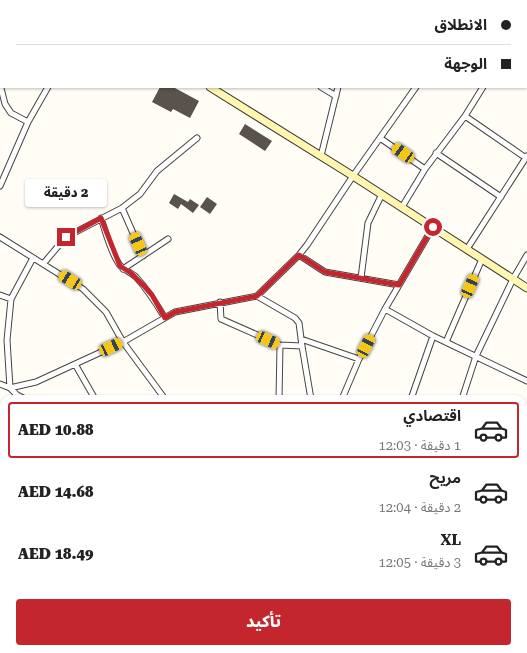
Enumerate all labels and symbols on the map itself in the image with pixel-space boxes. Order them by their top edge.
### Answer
car [390,141,416,165]
callout: 2 دقيقة [25,179,107,207]
route start [424,218,442,236]
route end [57,228,75,246]
car [128,231,148,257]
car [57,269,83,291]
car [460,273,480,299]
car [255,330,281,350]
car [355,333,377,359]
car [98,336,124,358]

